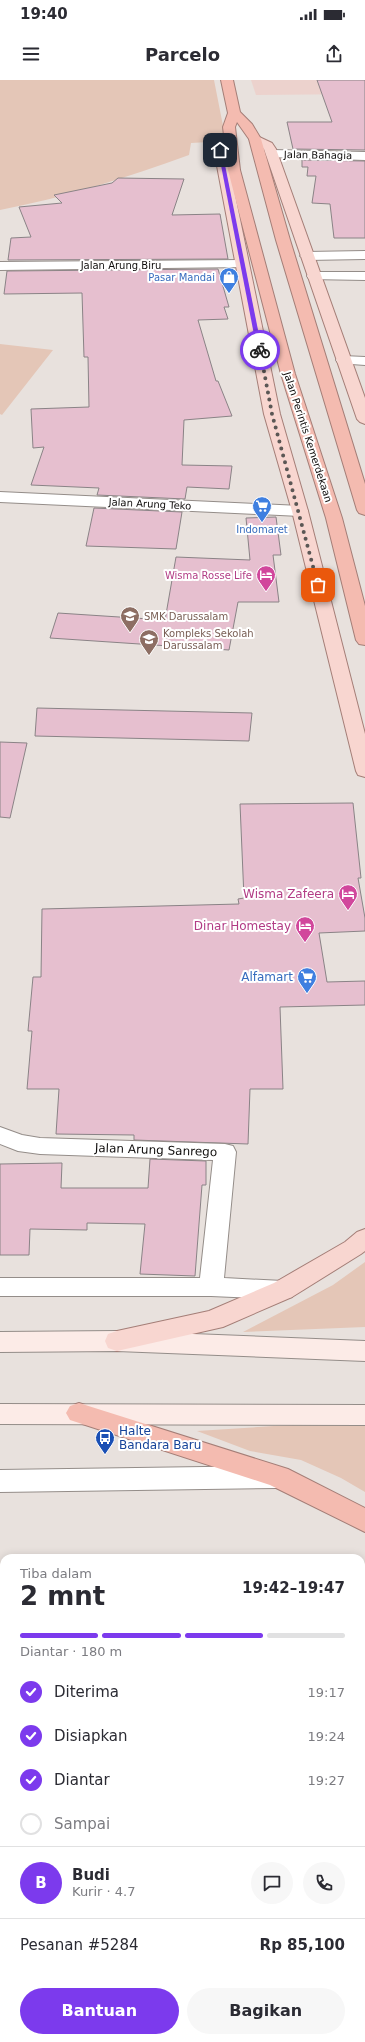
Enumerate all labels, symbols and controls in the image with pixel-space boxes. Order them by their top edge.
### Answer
text: 19:40 [20,5,68,23]
icon: menu [20,43,42,65]
icon: share [323,43,345,65]
text: Parcelo [145,44,220,65]
pin [203,133,237,167]
icon: home [209,139,231,161]
street label: Jalan Bahagia [283,149,352,161]
street label: Jalan Arung Biru [80,260,161,271]
shop icon: Pasar Mandai [218,266,240,294]
place label: Pasar Mandai [148,272,215,283]
courier [240,330,280,370]
icon: bike [249,339,271,361]
street label: Jalan Perintis Kemerdekaan [281,369,334,504]
supermarket icon: Indomaret [251,495,273,523]
street label: Jalan Arung Teko [107,496,192,512]
place label: Indomaret [236,524,288,535]
hotel icon: Wisma Rosse Life [255,564,277,592]
pin [301,568,335,602]
place label: Wisma Rosse Life [165,570,252,581]
icon: bag [307,574,329,596]
school or university icon: SMK Darussalam [119,605,141,633]
place label: SMK Darussalam [144,611,228,622]
school or university icon: Kompleks Sekolah Darussalam [138,628,160,656]
place label: Kompleks Sekolah Darussalam [163,628,254,651]
hotel icon: Wisma Zafeera [337,883,359,911]
place label: Wisma Zafeera [243,887,334,901]
hotel icon: Dinar Homestay [294,915,316,943]
place label: Dinar Homestay [194,919,291,933]
supermarket icon: Alfamart [296,966,318,994]
place label: Alfamart [241,970,293,984]
street label: Jalan Arung Sanrego [94,1141,217,1159]
place label: Halte Bandara Baru [119,1424,201,1452]
bus stop icon: Halte Bandara Baru [94,1427,116,1455]
text: Tiba dalam [20,1566,92,1581]
text: 19:42–19:47 [242,1579,345,1597]
text: 2 mnt [20,1581,105,1611]
text: Diantar · 180 m [20,1644,122,1659]
icon: check [20,1681,42,1703]
text: Diterima [54,1683,119,1701]
text: 19:17 [308,1685,345,1700]
icon: check [20,1725,42,1747]
text: Disiapkan [54,1727,128,1745]
text: 19:24 [308,1729,345,1744]
icon: check [20,1769,42,1791]
text: Diantar [54,1771,110,1789]
text: 19:27 [308,1773,345,1788]
text: Sampai [54,1815,110,1833]
button: chat [251,1862,293,1904]
button: phone [303,1862,345,1904]
text: Budi [72,1866,110,1884]
text: B [35,1874,47,1892]
text: Kurir · 4.7 [72,1884,136,1899]
text: Pesanan #5284 [20,1936,138,1954]
text: Rp 85,100 [260,1936,345,1954]
button: Bantuan [20,1988,179,2034]
button: Bagikan [187,1988,345,2034]

